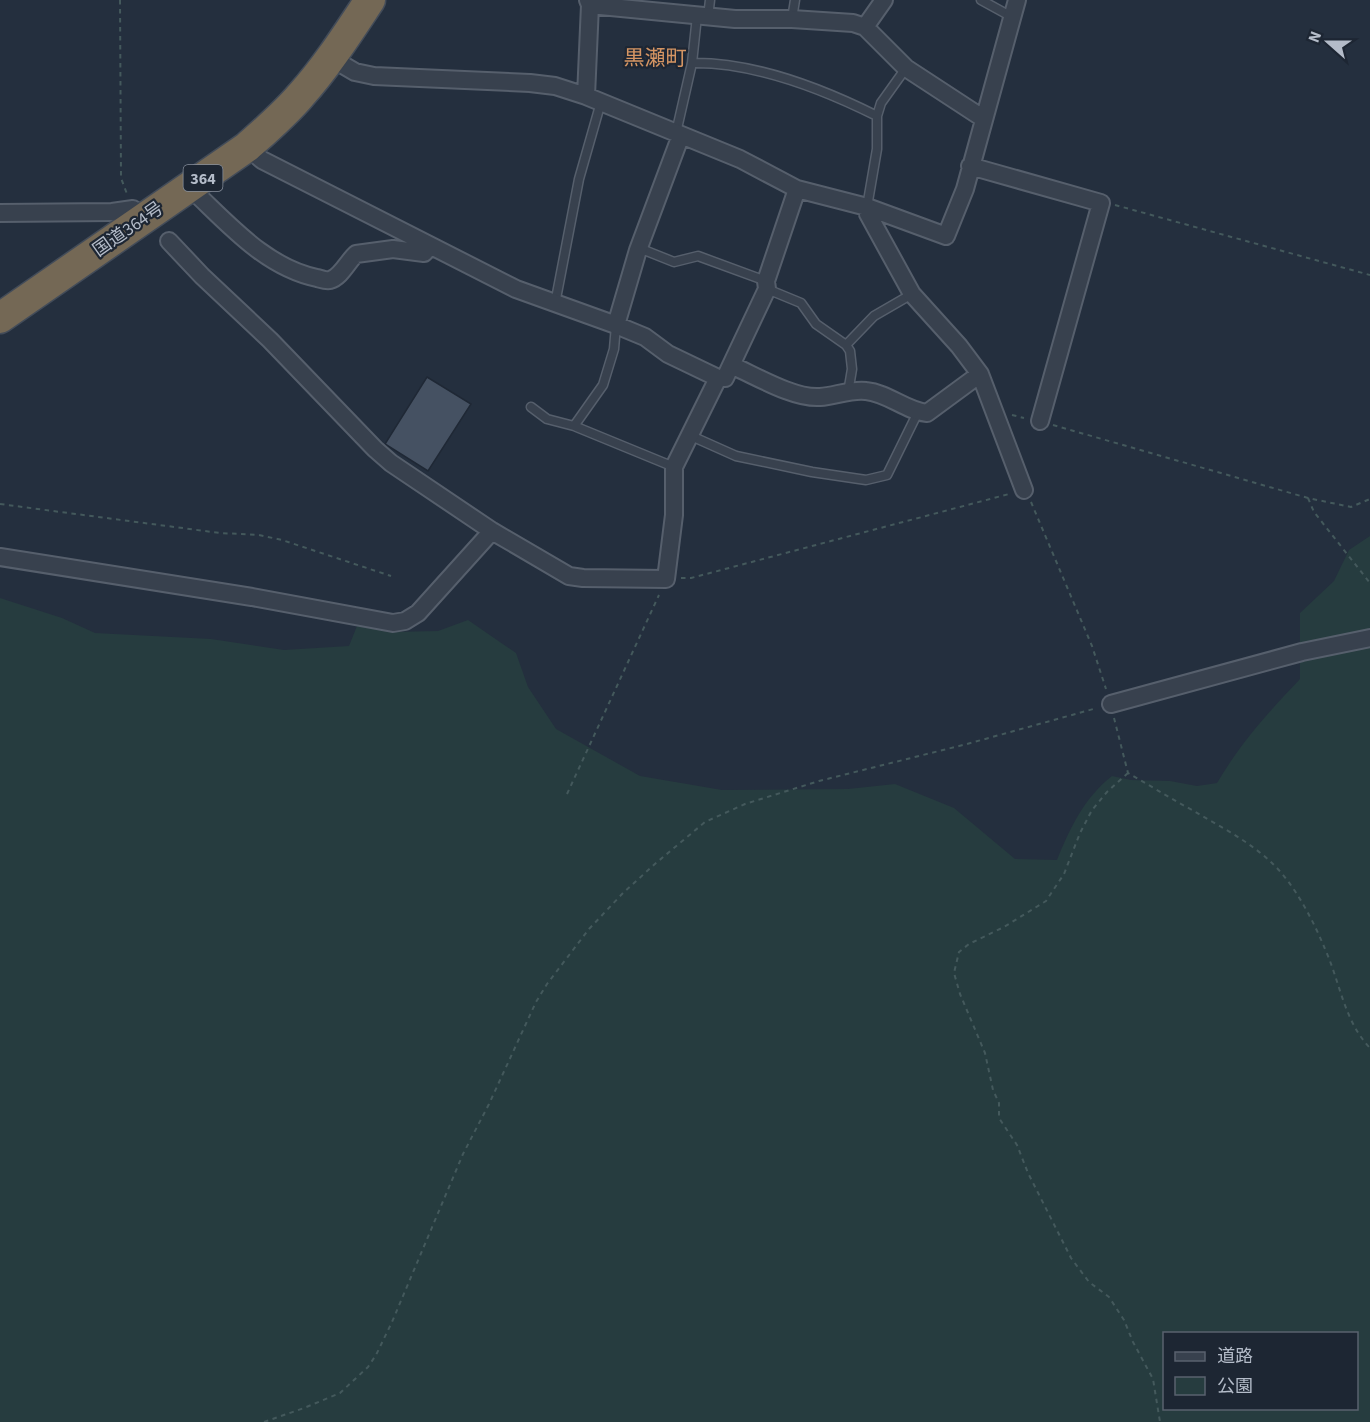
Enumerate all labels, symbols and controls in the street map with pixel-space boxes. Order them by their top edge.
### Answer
north arrow [1298,12,1358,72]
text: N [1303,28,1327,46]
district label: 黒瀬町 [624,43,687,73]
road number: 364 [184,165,222,191]
street label: 国道364号 [88,196,169,263]
legend [1163,1332,1358,1410]
text: 道路 [1217,1344,1253,1369]
text: 公園 [1217,1374,1253,1399]

